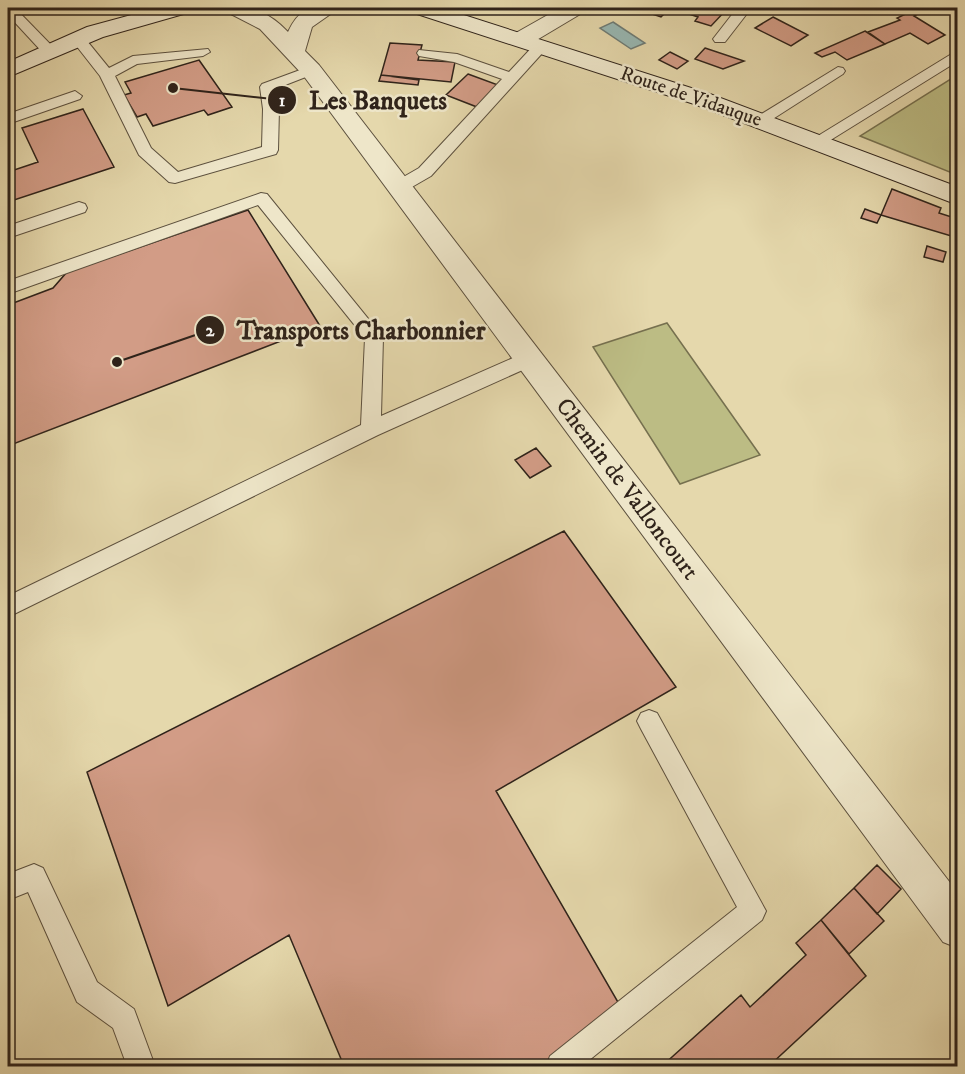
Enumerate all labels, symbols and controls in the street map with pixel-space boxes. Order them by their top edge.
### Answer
street label: Route de Vidauque [617,61,765,133]
callout: Les Banquets [267,78,459,122]
text: Les Banquets [309,85,447,118]
text: 1 [279,90,286,112]
callout: Transports Charbonnier [195,308,497,352]
text: Transports Charbonnier [236,315,486,348]
text: 2 [206,320,216,342]
street label: Chemin de Valloncourt [549,392,705,586]

